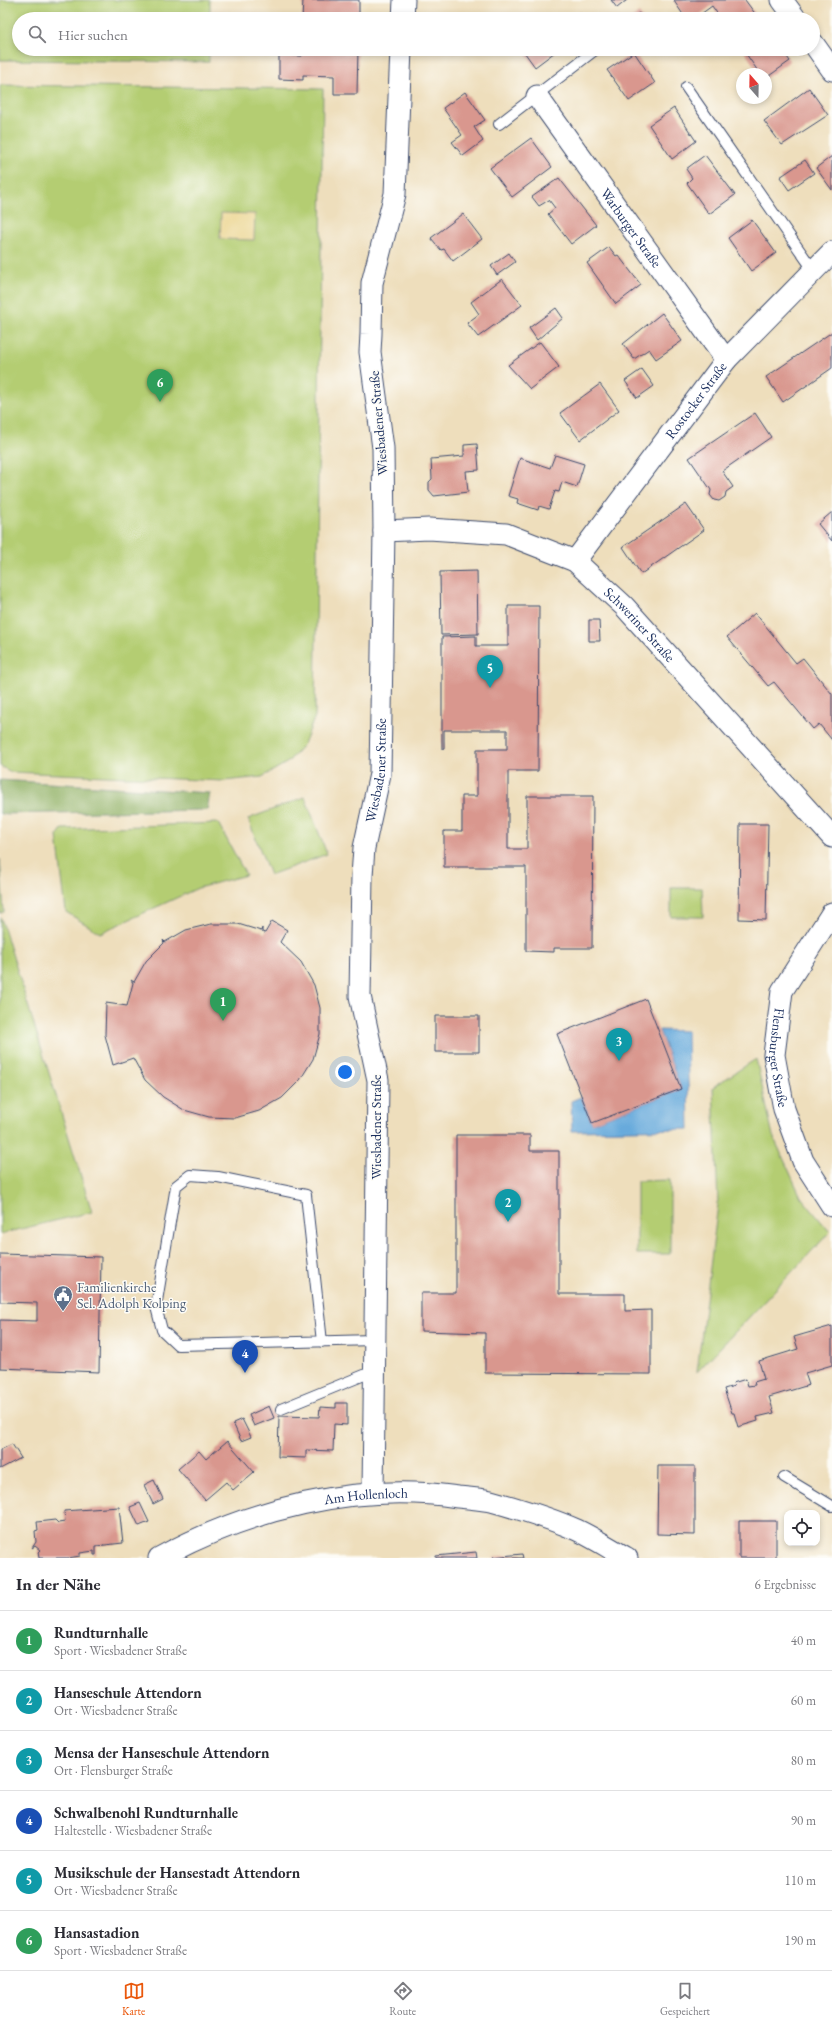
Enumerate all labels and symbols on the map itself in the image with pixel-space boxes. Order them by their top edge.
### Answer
north arrow [736,68,772,104]
street label: Warburger Straße [597,184,666,272]
street label: Rostocker Straße [661,358,731,442]
pin: 6 [147,369,173,402]
street label: Wiesbadener Straße [364,369,392,476]
street label: Schweriner Straße [600,583,679,666]
pin: 5 [477,655,503,688]
street label: Wiesbadener Straße [361,717,390,824]
pin: 1 [210,988,236,1021]
street label: Flensburger Straße [765,1007,793,1109]
pin: 3 [606,1028,632,1061]
your location [335,1062,355,1082]
street label: Wiesbadener Straße [367,1074,385,1180]
pin: 2 [495,1189,521,1222]
place label: Familienkirche Sel. Adolph Kolping [77,1278,187,1312]
public building icon: Familienkirche Sel. Adolph Kolping [52,1284,74,1312]
pin: 4 [232,1340,258,1373]
street label: Am Hollenloch [322,1484,408,1509]

